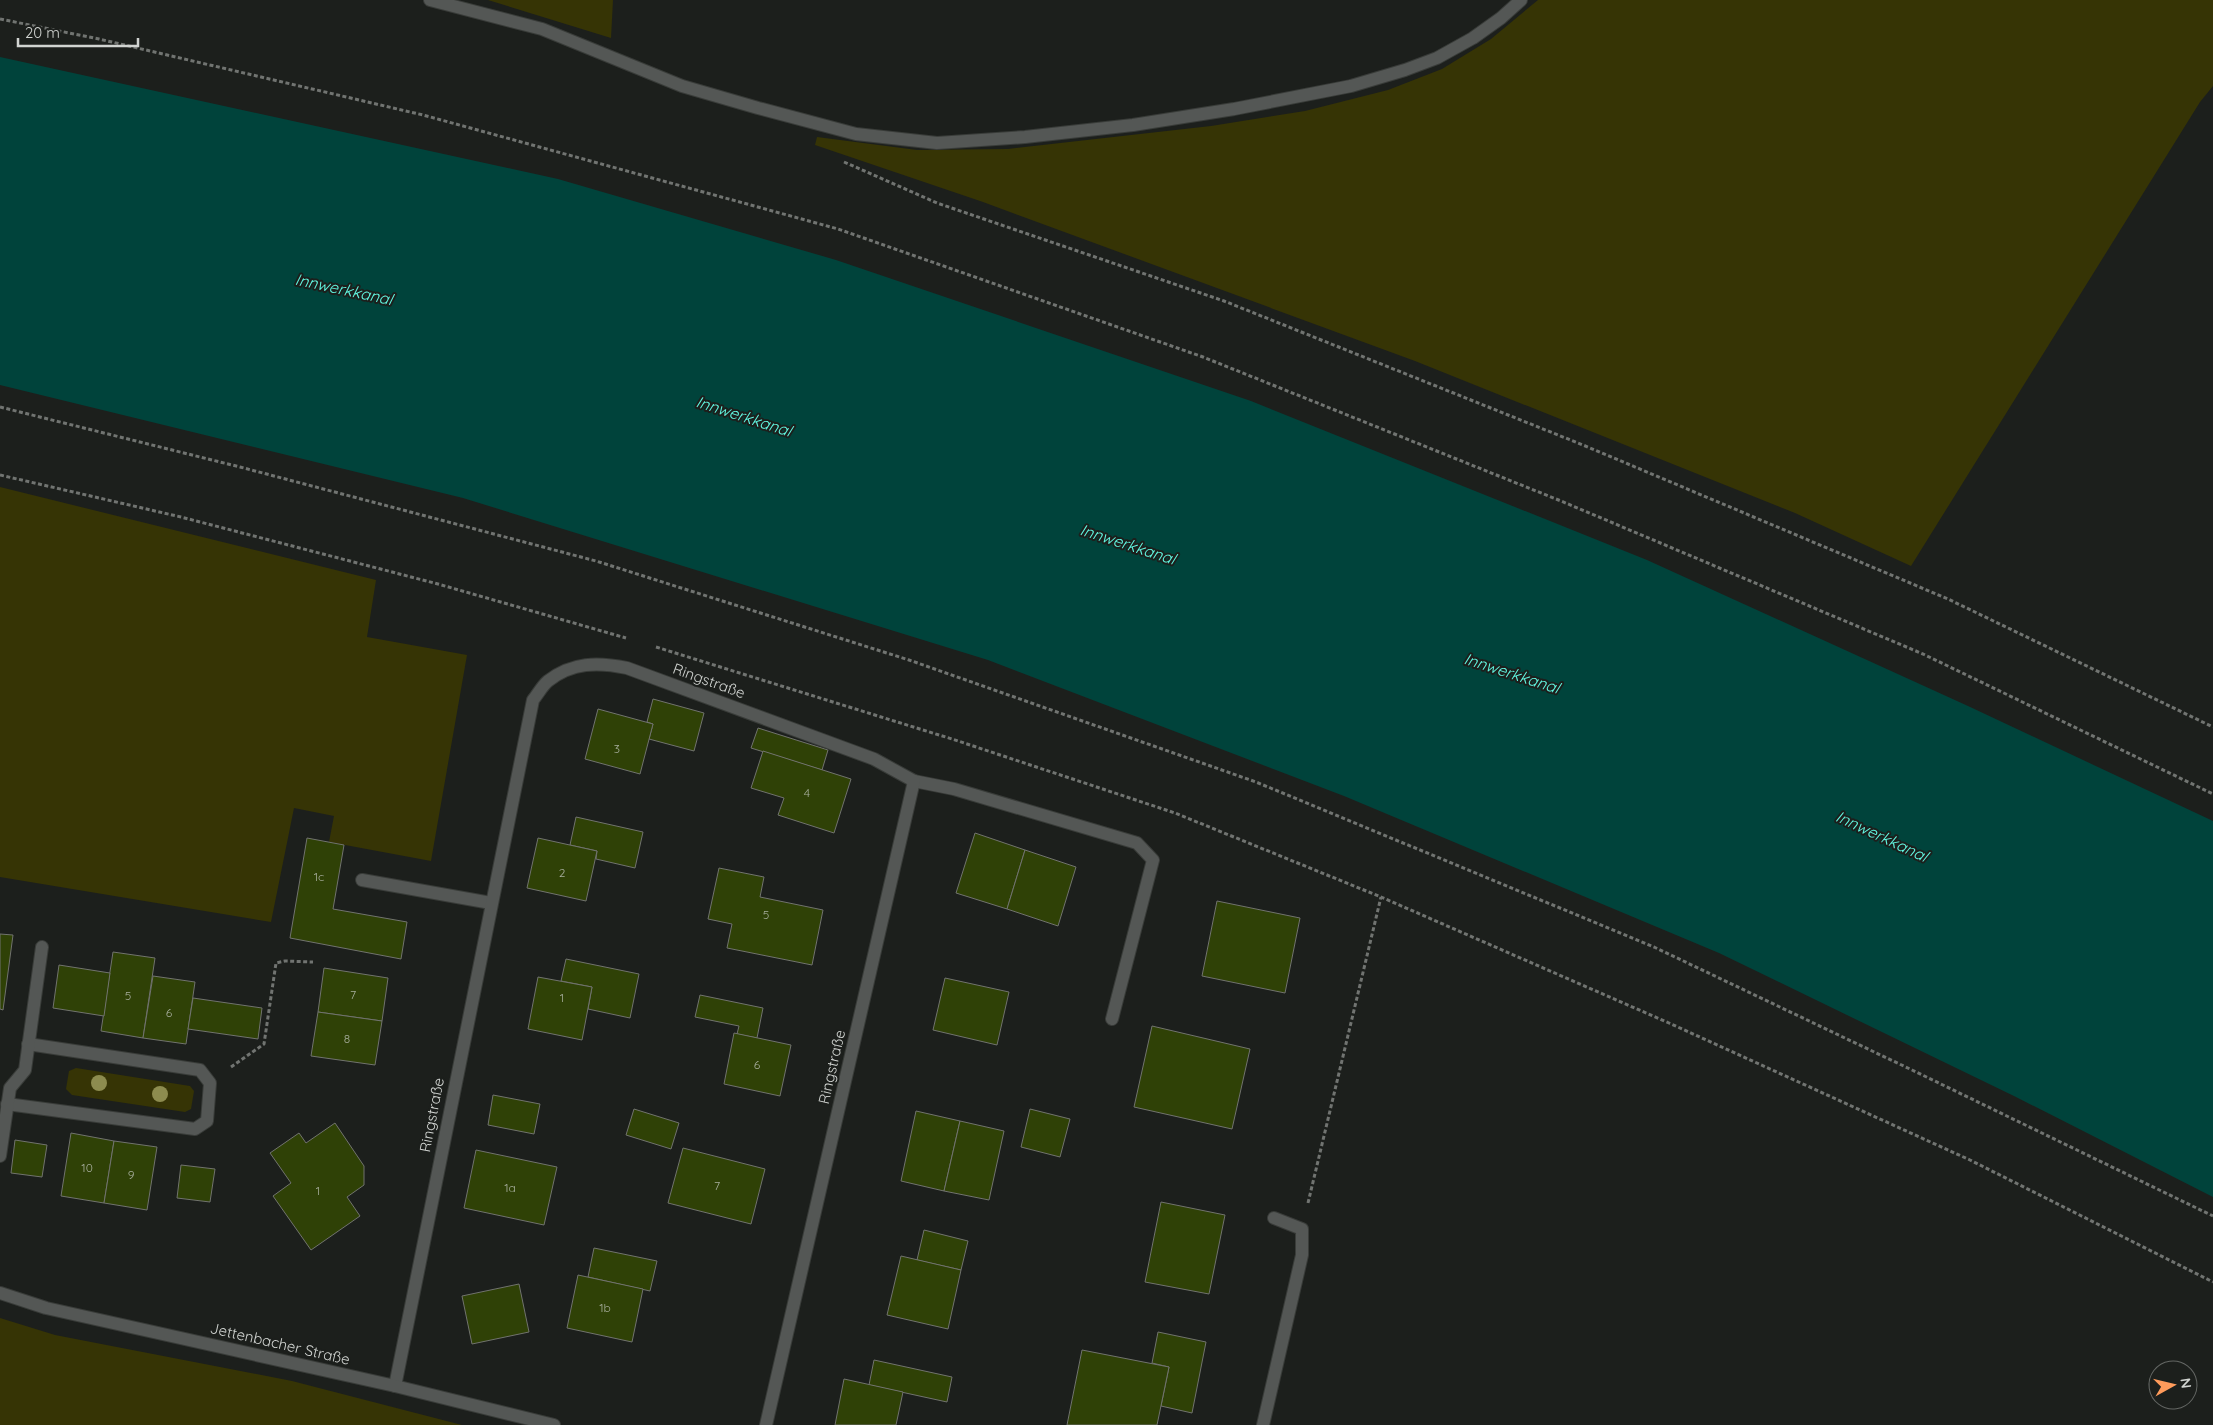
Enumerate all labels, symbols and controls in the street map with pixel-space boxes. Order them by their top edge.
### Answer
scale bar [18,15,138,47]
text: 20 m [25,23,60,42]
water label: Innwerkkanal [293,269,397,310]
water label: Innwerkkanal [694,391,796,442]
water label: Innwerkkanal [1078,519,1180,570]
water label: Innwerkkanal [1462,648,1564,699]
street label: Ringstraße [670,659,748,702]
house number: 3 [614,741,620,756]
house number: 4 [804,785,810,800]
water label: Innwerkkanal [1833,806,1933,867]
house number: 2 [559,865,566,880]
house number: 1c [314,869,324,884]
house number: 5 [763,907,769,922]
house number: 7 [350,987,356,1002]
house number: 5 [125,988,131,1003]
house number: 1 [560,990,564,1005]
house number: 6 [166,1005,173,1020]
street label: Ringstraße [814,1028,849,1106]
house number: 8 [344,1031,350,1046]
house number: 6 [754,1057,761,1072]
street label: Ringstraße [415,1076,448,1154]
house number: 10 [81,1160,93,1175]
house number: 9 [128,1167,135,1182]
house number: 7 [714,1178,720,1193]
house number: 1a [504,1180,516,1195]
house number: 1 [316,1183,320,1198]
house number: 1b [599,1300,611,1315]
street label: Jettenbacher Straße [208,1318,352,1369]
north arrow [2148,1360,2198,1410]
text: N [2176,1377,2196,1390]

